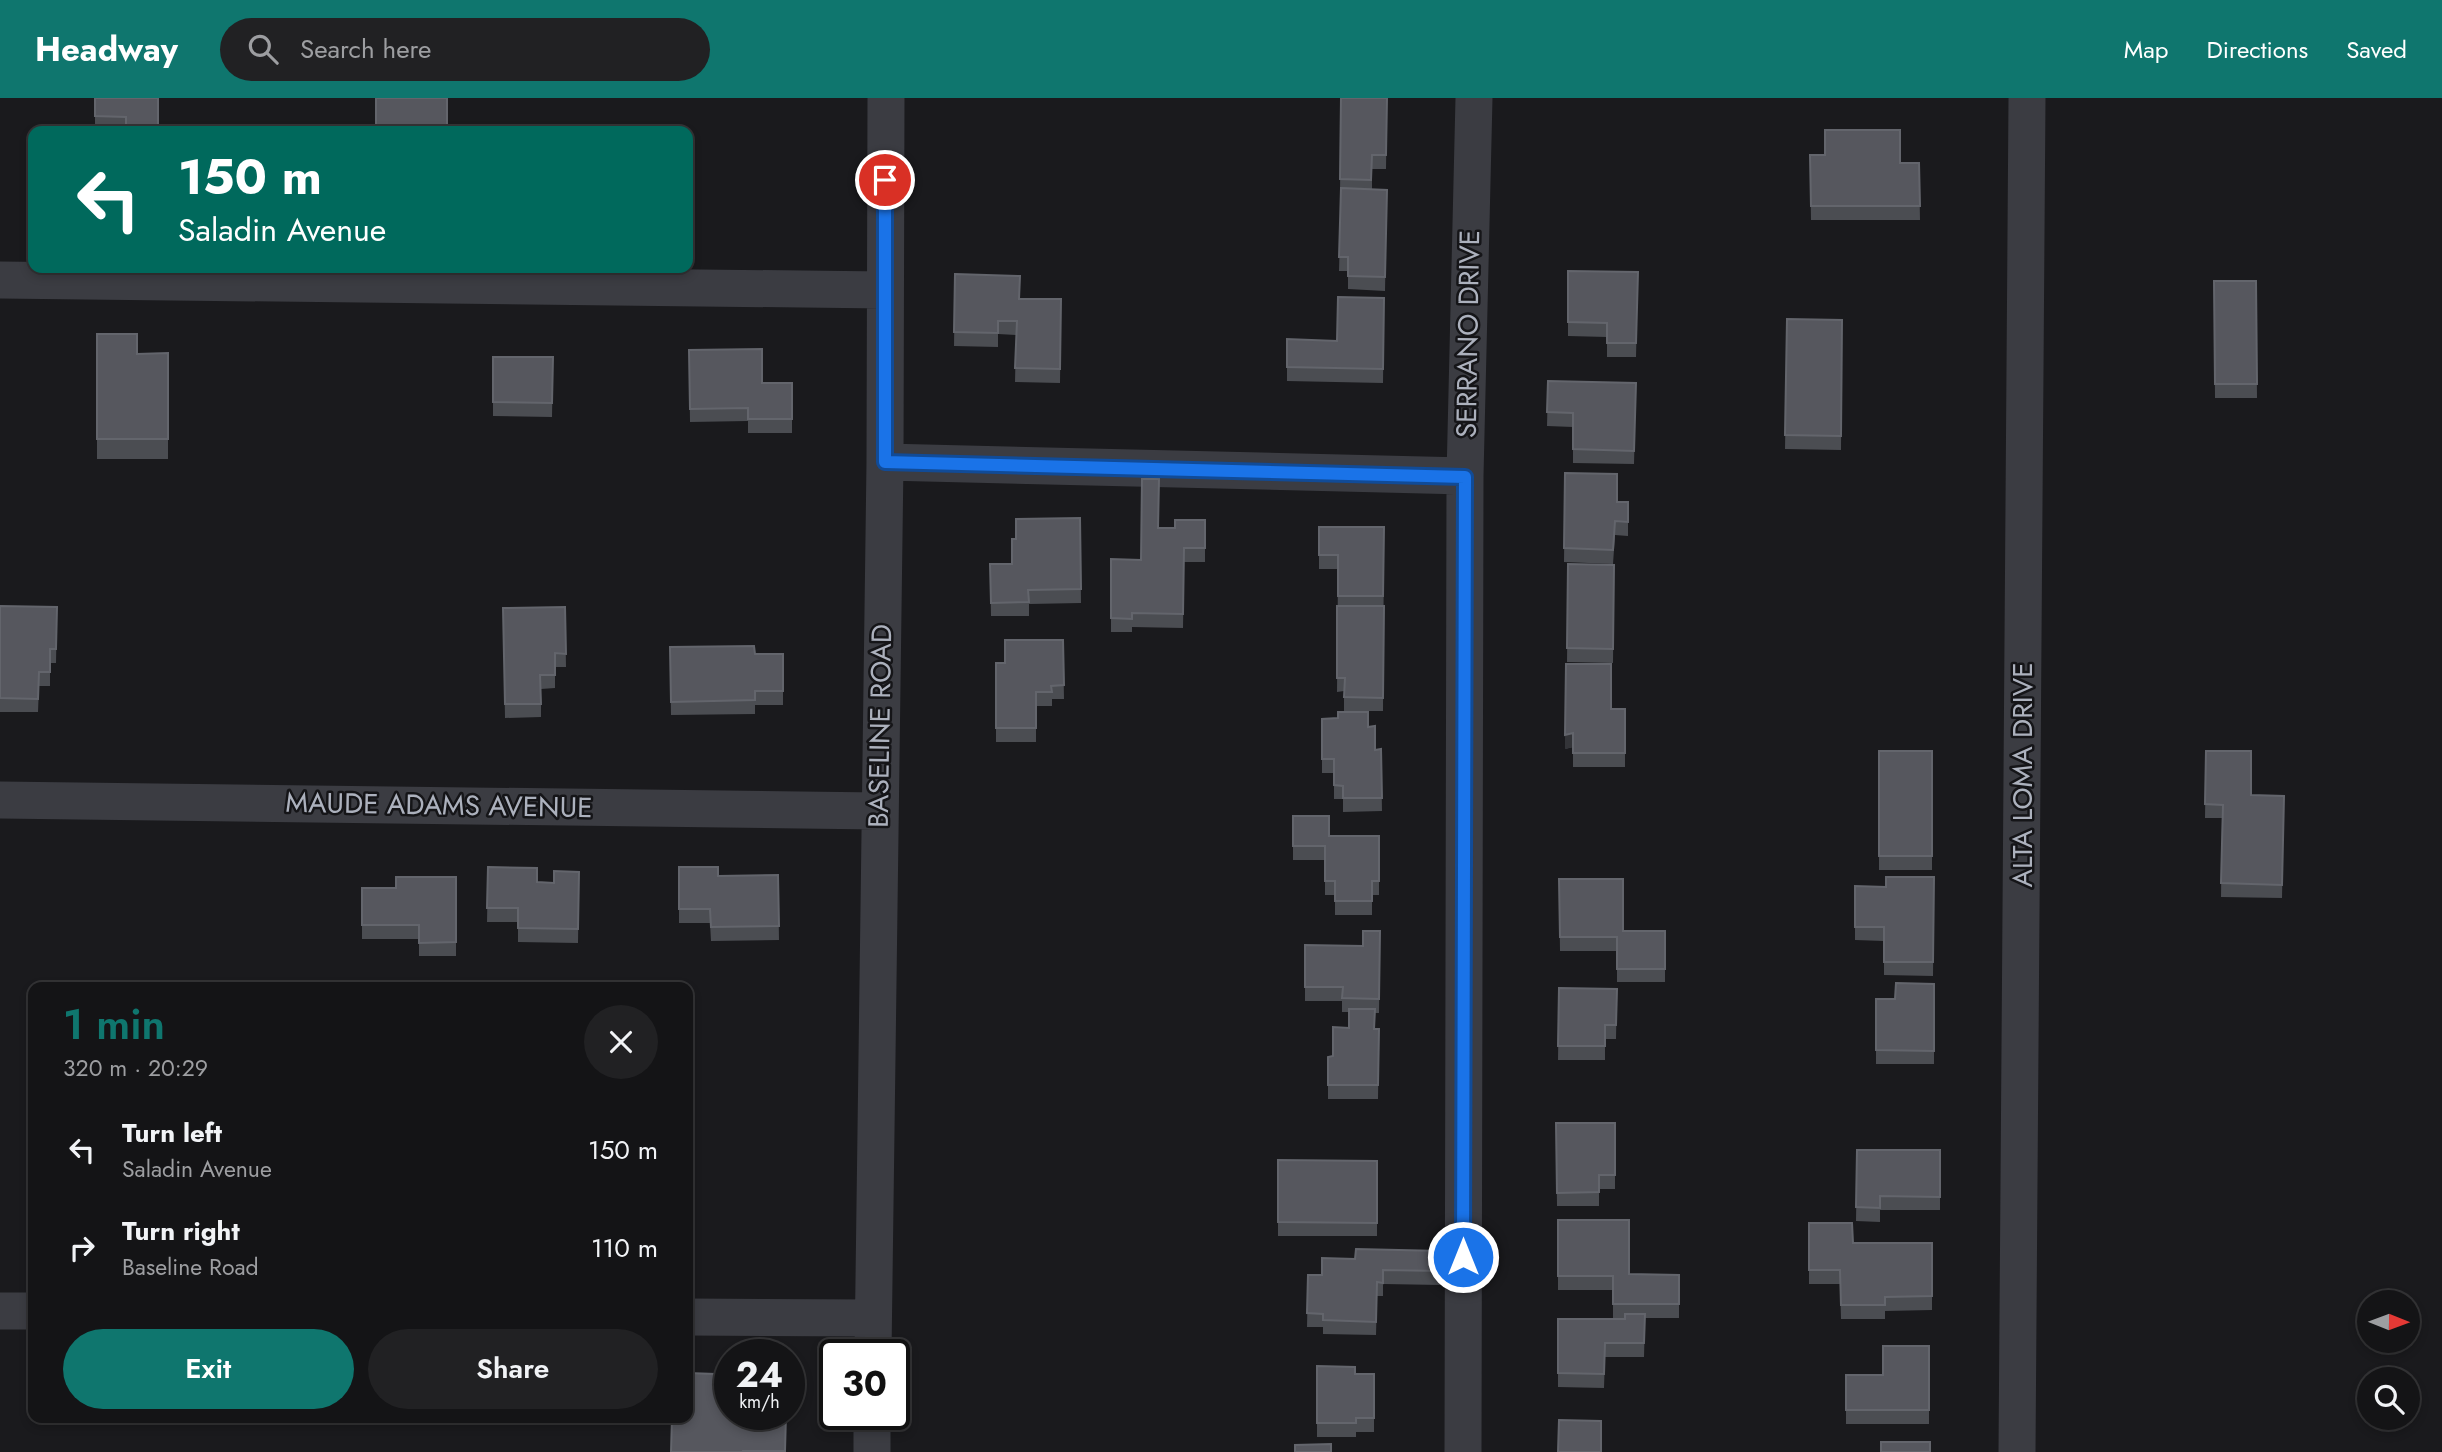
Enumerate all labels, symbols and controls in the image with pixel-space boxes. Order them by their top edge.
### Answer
search box [220,18,710,81]
text: Headway [35,26,178,73]
icon: search [244,30,282,68]
text: Search here [300,30,431,68]
text: Map [2124,32,2169,67]
text: Directions [2207,32,2308,67]
text: Saved [2346,32,2407,67]
text: 150 m [178,142,322,212]
pin [855,150,915,210]
icon: left [63,154,154,245]
icon: arrive [866,161,904,199]
text: Saladin Avenue [178,207,386,253]
street label: SERRANO DRIVE [1446,230,1490,438]
street label: BASELINE ROAD [858,624,902,828]
street label: ALTA LOMA DRIVE [2002,662,2043,888]
street label: MAUDE ADAMS AVENUE [285,782,593,828]
text: 1 min [63,994,165,1055]
button: close [584,1005,658,1079]
text: 320 m · 20:29 [63,1051,208,1085]
text: Turn left [122,1114,222,1152]
icon: left [63,1131,101,1169]
text: 150 m [588,1131,658,1169]
text: Saladin Avenue [122,1152,272,1186]
text: Turn right [122,1212,240,1250]
position arrow [1426,1220,1500,1294]
icon: right [63,1229,101,1267]
text: 110 m [591,1229,658,1267]
text: Baseline Road [122,1250,259,1284]
north arrow [2357,1290,2420,1353]
map controls [2357,1290,2420,1430]
button: Exit [63,1329,354,1409]
button: Share [368,1329,658,1409]
speed limit sign: 30 [819,1339,910,1430]
text: 24 [736,1350,783,1400]
button: search [2357,1367,2420,1430]
text: km/h [739,1389,780,1415]

